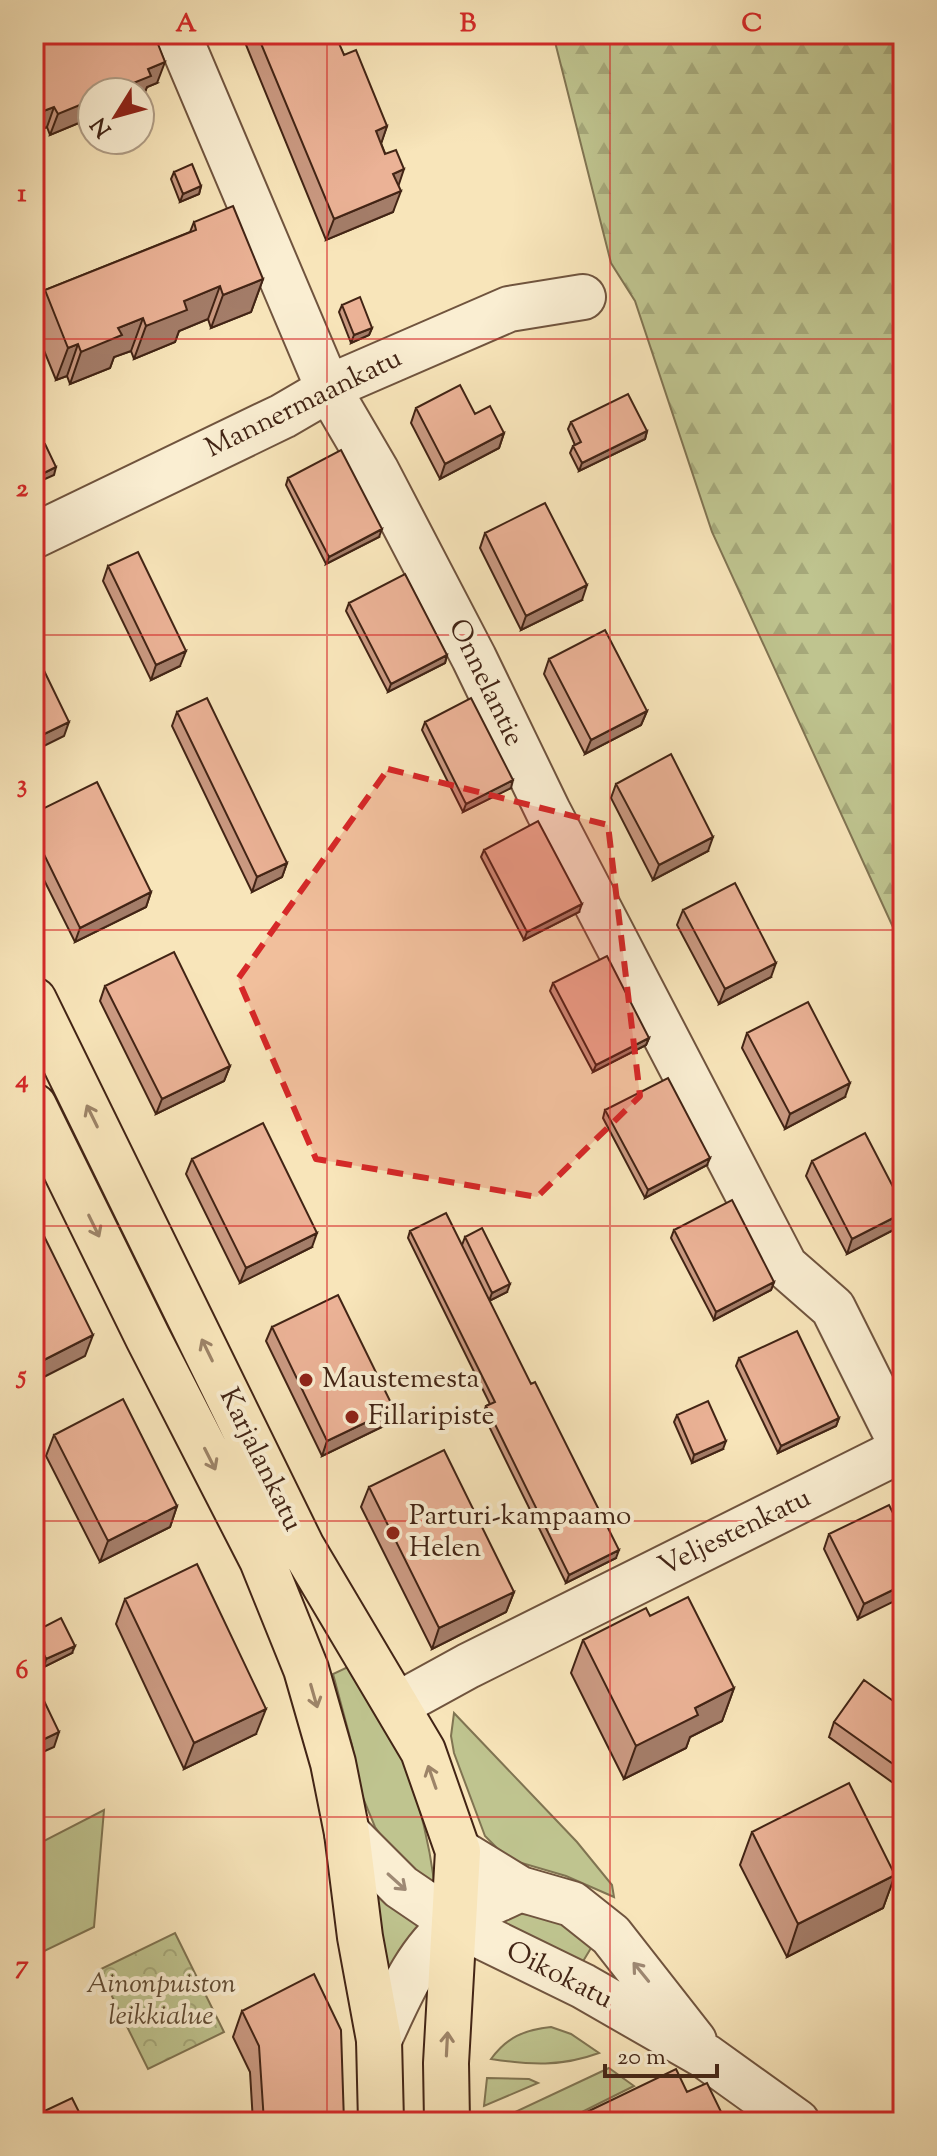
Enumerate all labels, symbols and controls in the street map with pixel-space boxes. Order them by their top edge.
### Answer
text: A [175,6,197,43]
text: B [460,6,477,43]
text: C [742,6,762,43]
north arrow [76,76,156,156]
text: N [84,109,120,143]
text: 1 [18,176,27,213]
street label: Mannermaankatu [199,339,409,469]
text: 2 [16,471,29,508]
street label: Onnelantie [437,613,533,753]
text: 3 [17,767,27,804]
text: 4 [14,1062,29,1099]
one-way arrow [84,1105,99,1129]
one-way arrow [87,1214,102,1238]
one-way arrow [199,1338,214,1362]
text: 5 [16,1358,27,1395]
place label: Maustemesta [322,1360,480,1400]
marker: Maustemesta [297,1371,315,1389]
street label: Karjalankatu [208,1382,312,1538]
place label: Fillaripiste [368,1397,495,1437]
marker: Fillaripiste [343,1408,361,1426]
one-way arrow [202,1446,218,1470]
street label: Veljestenkatu [652,1479,818,1587]
place label: Parturi-kampaamo Helen [409,1497,631,1569]
marker: Parturi-kampaamo Helen [384,1524,402,1542]
text: 6 [16,1653,29,1690]
one-way arrow [307,1683,322,1709]
one-way arrow [424,1766,438,1790]
one-way arrow [387,1873,407,1892]
street label: Oikokatu [499,1932,619,2020]
text: 7 [15,1948,29,1985]
one-way arrow [632,1962,650,1982]
park label: Ainonpuiston leikkialue [86,1965,236,2037]
scale bar [605,2028,717,2078]
one-way arrow [440,2031,455,2058]
text: 20 m [617,2041,666,2075]

